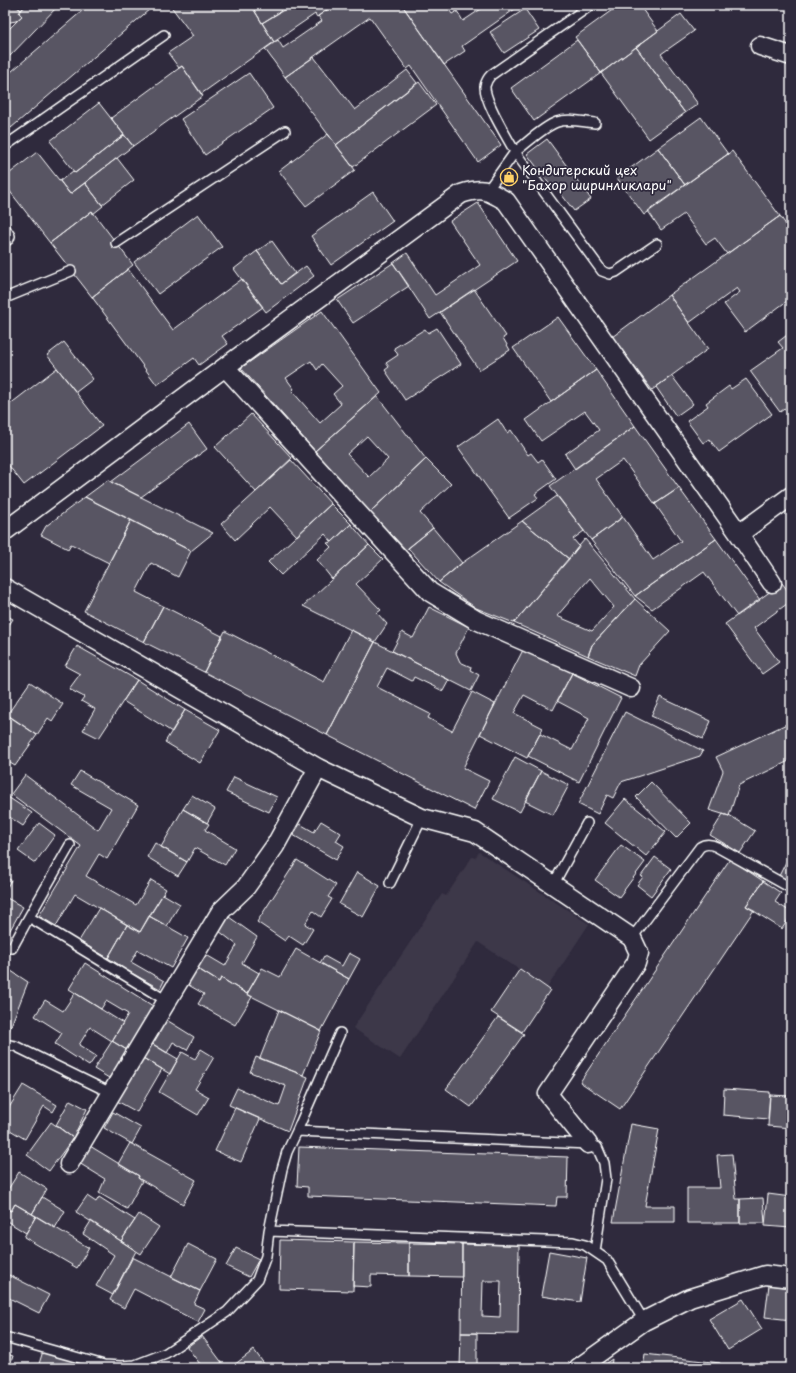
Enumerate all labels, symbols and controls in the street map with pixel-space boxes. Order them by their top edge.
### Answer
place label: Кондитерский цех "Бахор ширинликлари" [522,160,672,194]
shop icon: Кондитерский цех "Бахор ширинликлари" [499,167,519,187]

